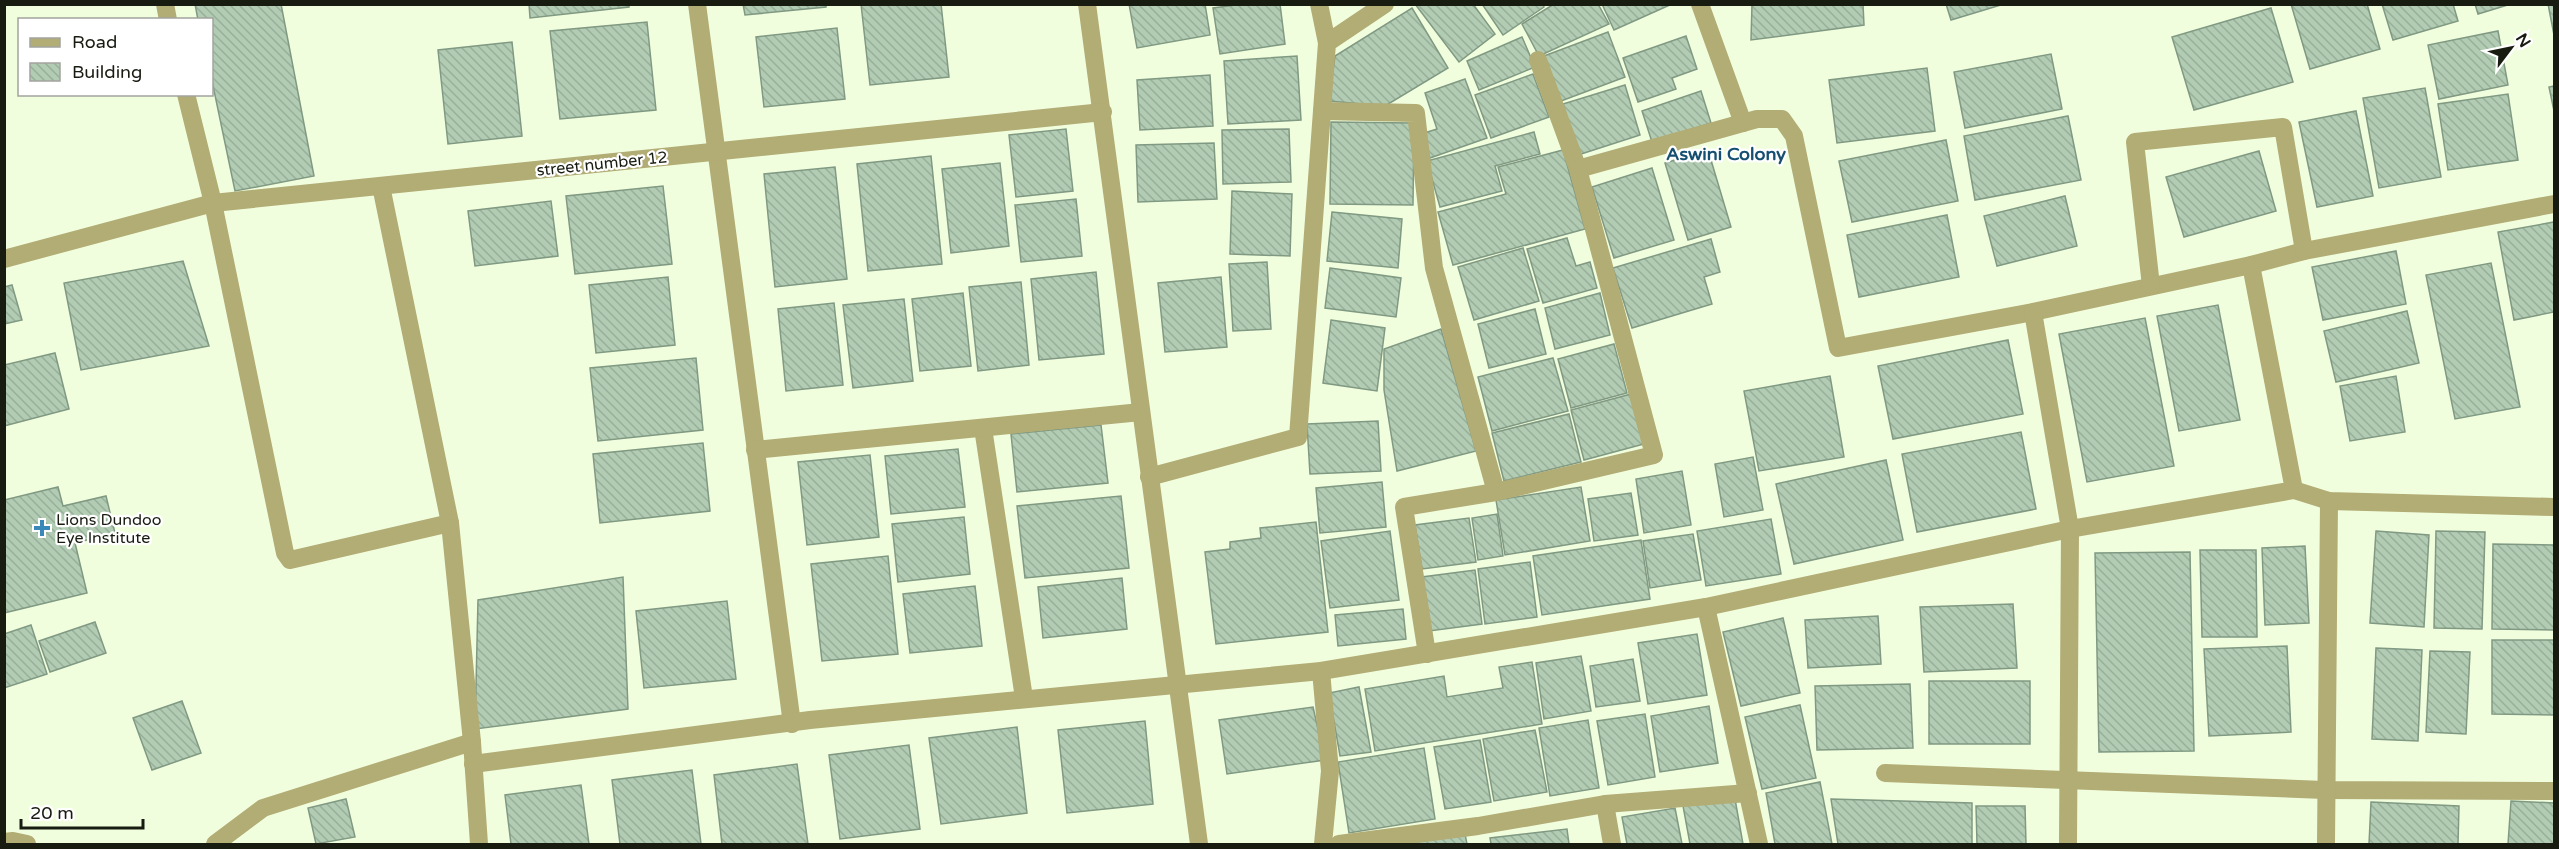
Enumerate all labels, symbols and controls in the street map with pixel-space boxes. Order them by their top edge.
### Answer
legend [18,18,213,96]
north arrow [2481,18,2541,78]
text: N [2511,30,2535,51]
text: Road [72,31,117,53]
text: Building [72,61,142,83]
district label: Aswini Colony [1666,143,1786,165]
street label: street number 12 [536,147,669,181]
place label: Lions Dundoo Eye Institute [56,510,161,548]
marker: Lions Dundoo Eye Institute [33,519,51,537]
scale bar [21,792,142,830]
text: 20 m [30,802,74,824]

